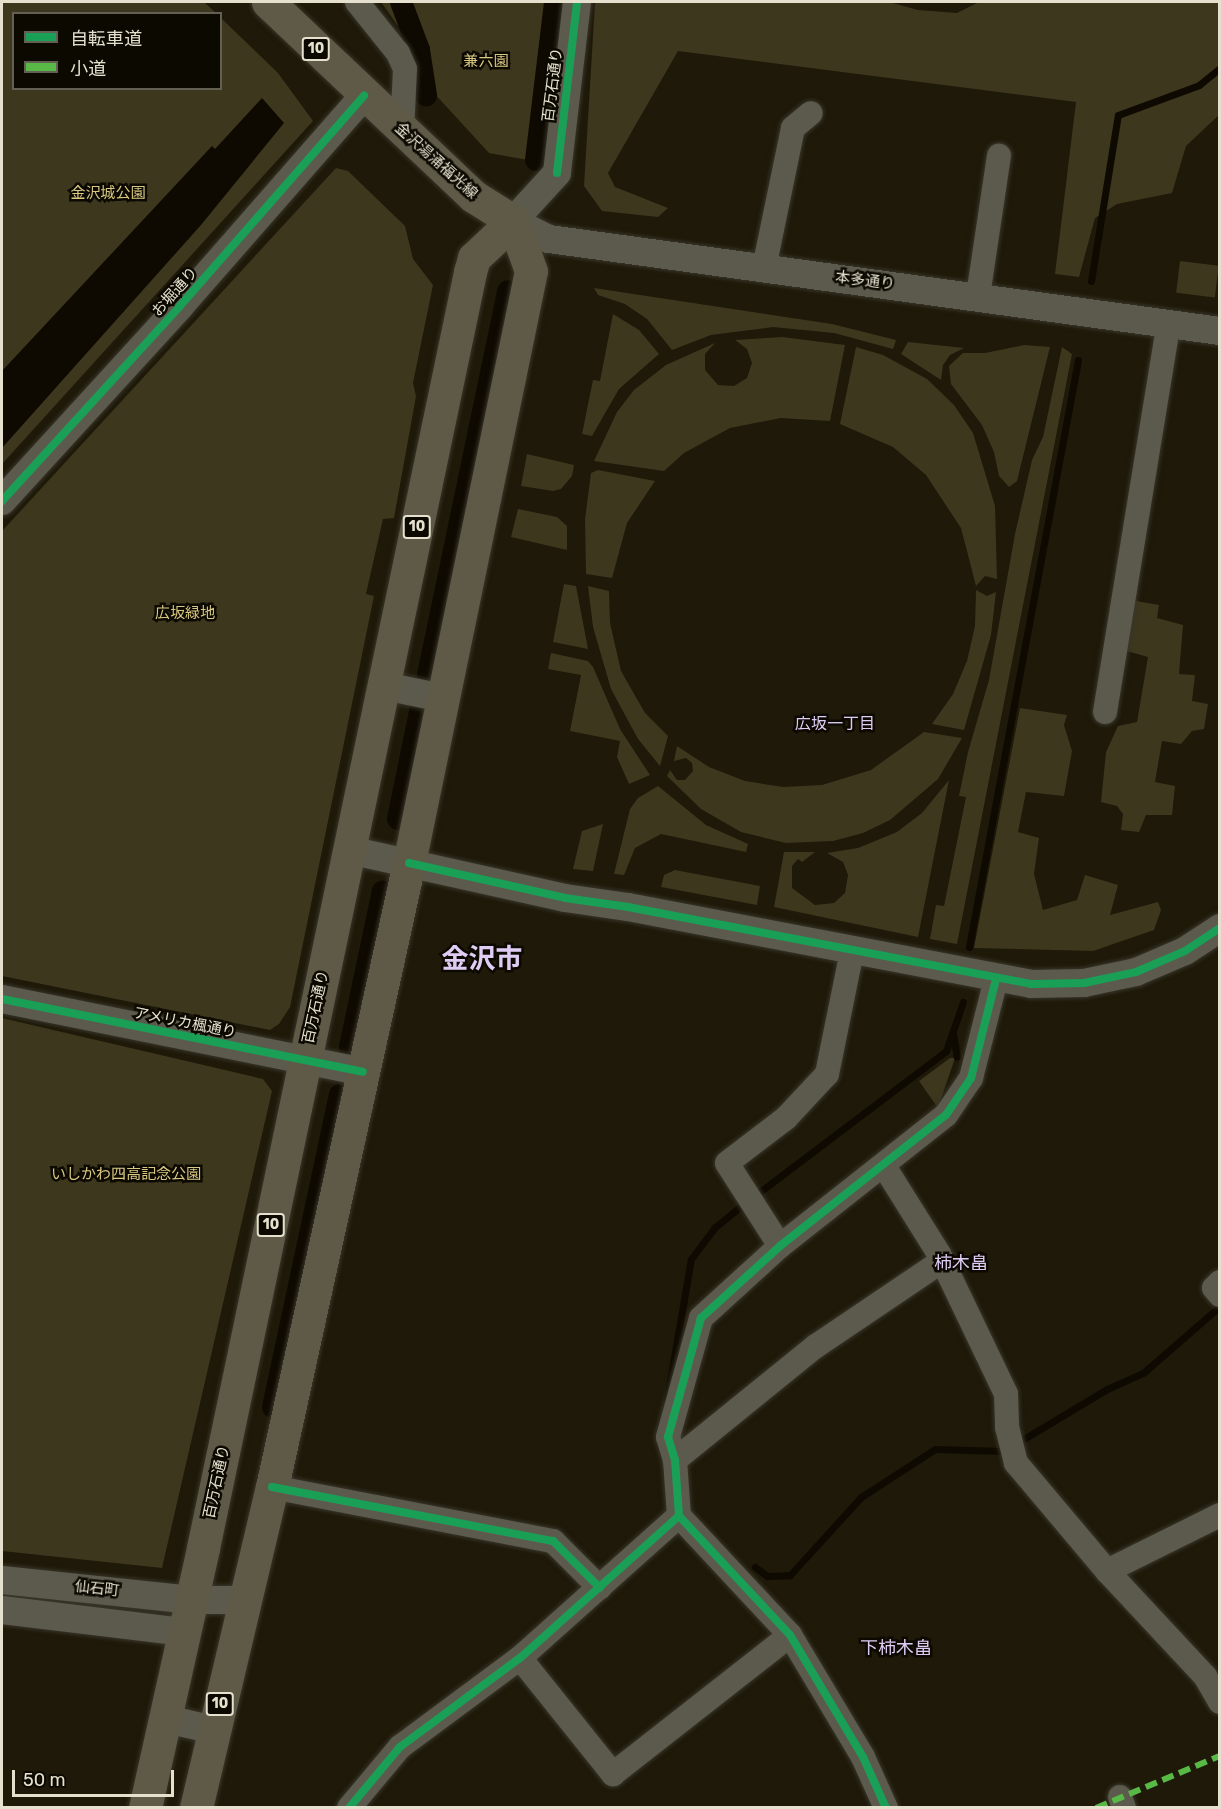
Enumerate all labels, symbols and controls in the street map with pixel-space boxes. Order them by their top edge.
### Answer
legend [12,12,222,90]
text: 自転車道 [70,28,142,50]
road number: 10 [301,38,331,60]
street label: 百万石通り [539,47,567,123]
park label: 兼六園 [464,53,508,71]
text: 小道 [70,58,106,80]
street label: 金沢湯涌福光線 [391,119,481,203]
park label: 金沢城公園 [71,185,145,203]
street label: お堀通り [148,264,202,320]
street label: 本多通り [834,268,896,294]
road number: 10 [402,516,432,538]
park label: 広坂緑地 [155,605,215,623]
district label: 広坂一丁目 [795,714,875,734]
district label: 金沢市 [442,944,522,976]
street label: 百万石通り [299,968,333,1046]
street label: アメリカ楓通り [132,1004,238,1042]
park label: いしかわ四高記念公園 [51,1166,201,1184]
road number: 10 [256,1214,286,1236]
district label: 柿木畠 [934,1252,988,1274]
street label: 百万石通り [200,1443,234,1521]
street label: 仙石町 [74,1578,120,1600]
district label: 下柿木畠 [860,1637,932,1659]
road number: 10 [205,1693,235,1715]
scale bar [15,1758,177,1796]
text: 50 m [23,1769,66,1791]

